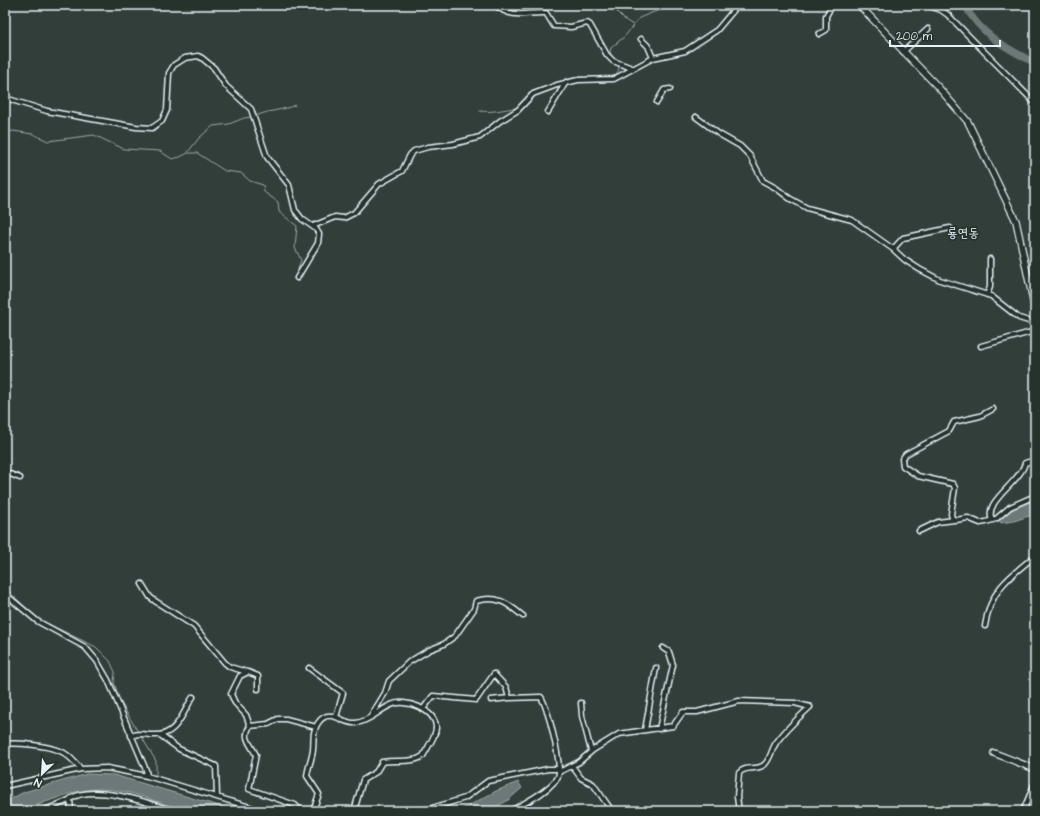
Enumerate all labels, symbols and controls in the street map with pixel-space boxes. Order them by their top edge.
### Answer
scale bar [890,22,1000,48]
text: 200 m [896,28,933,45]
district label: 룡연동 [947,224,979,242]
north arrow [22,754,62,794]
text: N [32,774,44,791]

